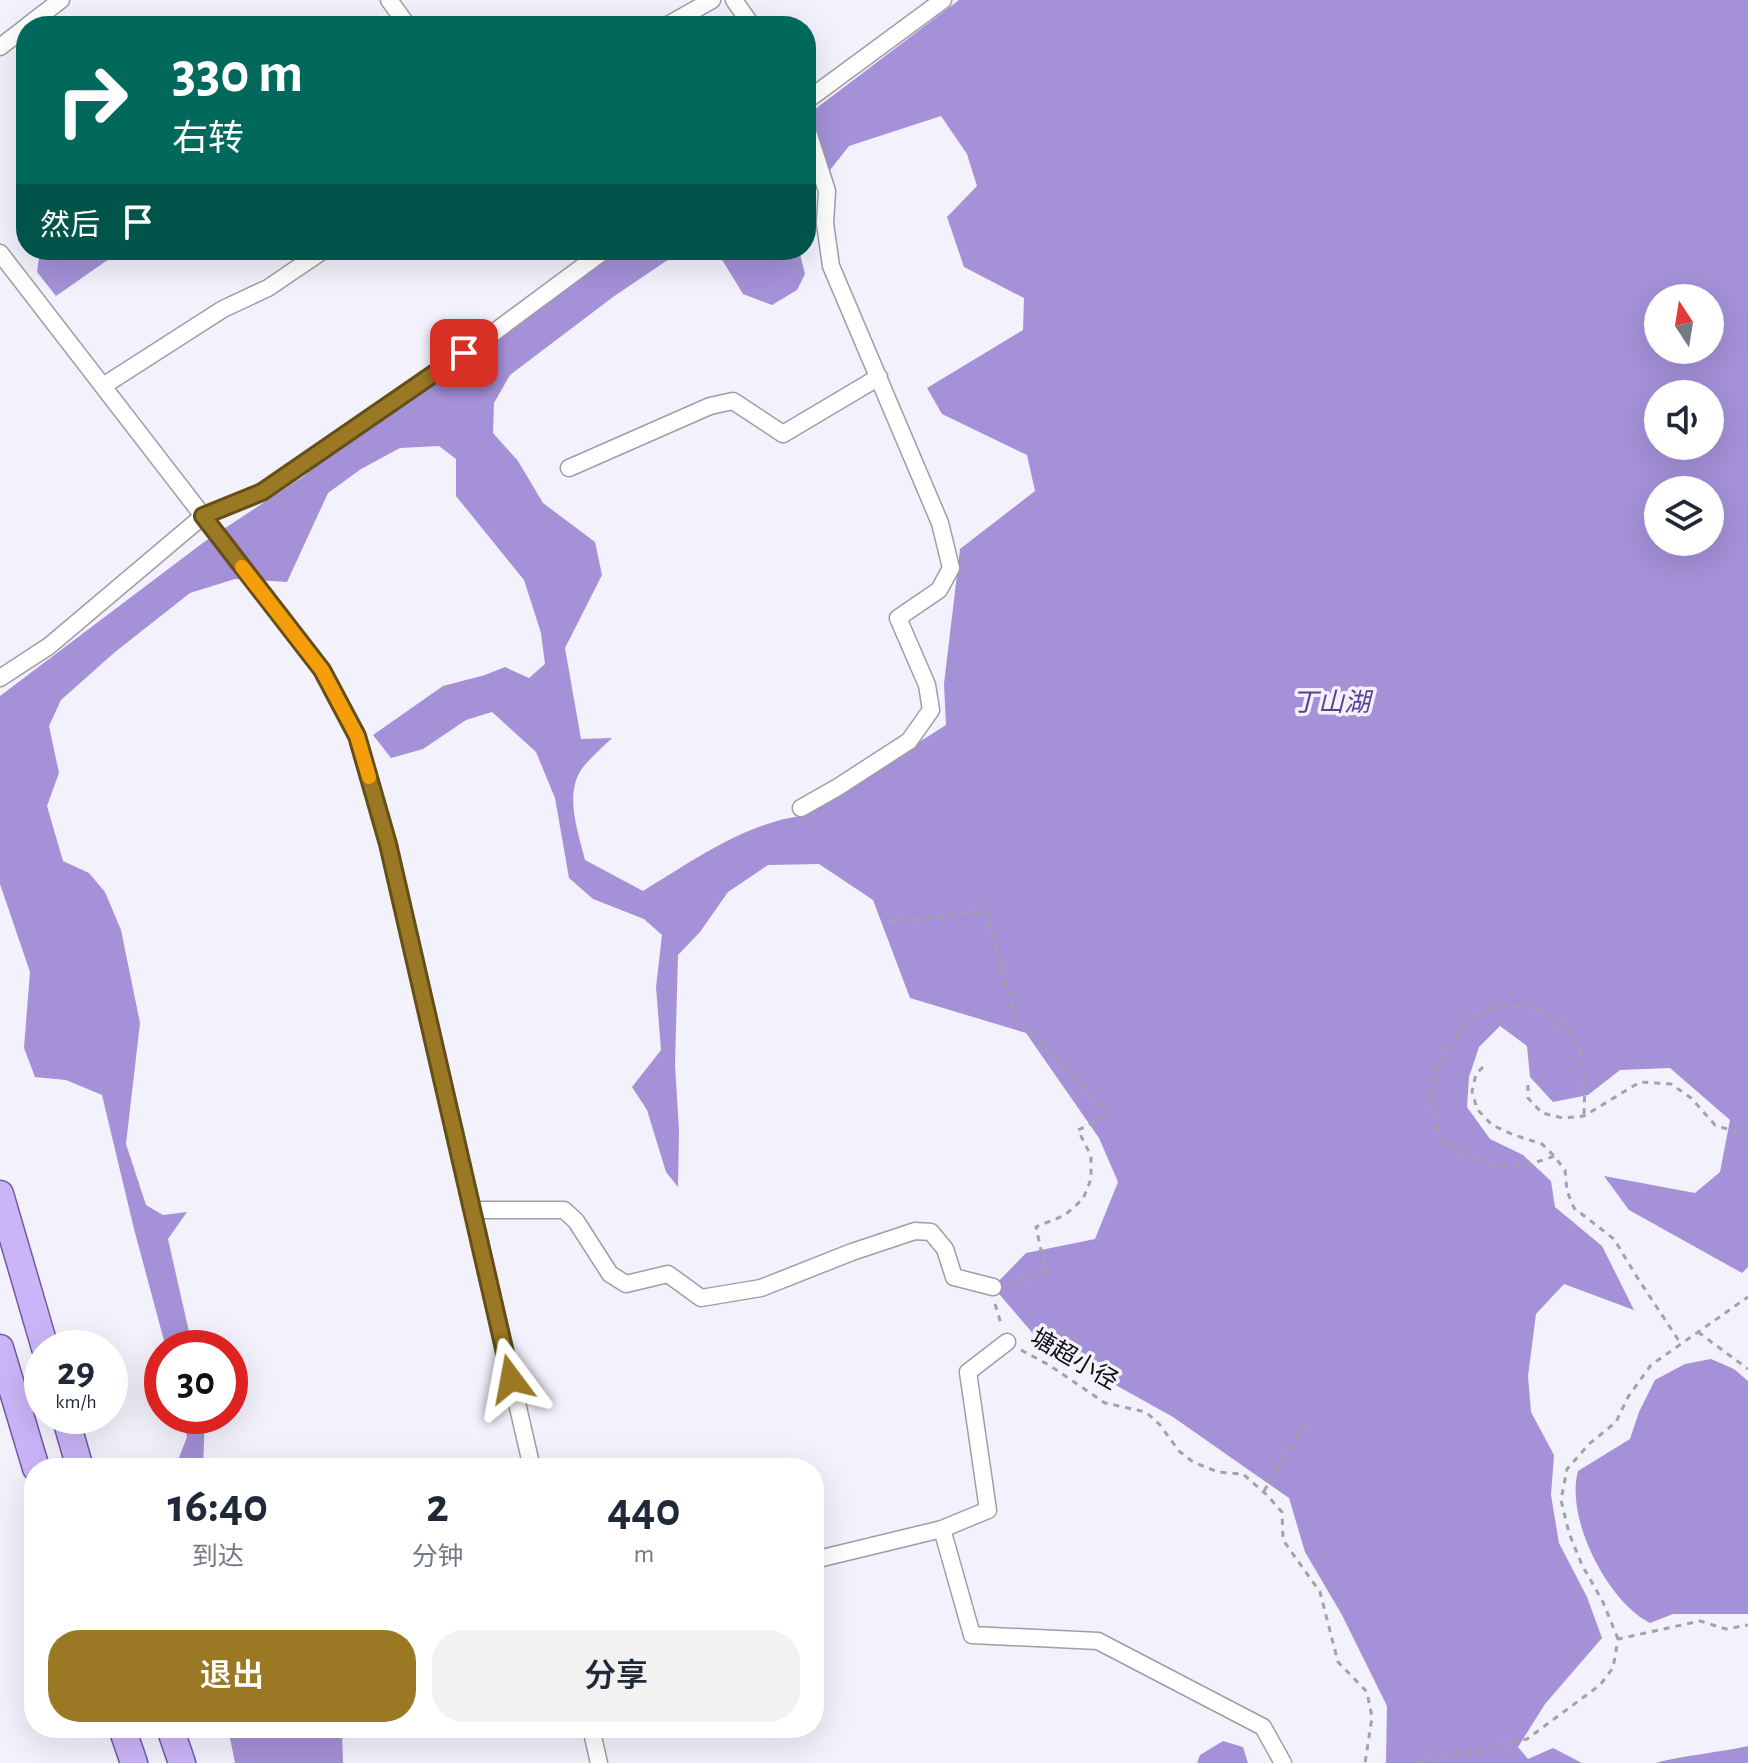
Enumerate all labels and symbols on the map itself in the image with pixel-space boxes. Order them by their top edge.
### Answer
north arrow [1644,284,1724,364]
pin [430,319,498,387]
water label: 丁山湖 [1292,689,1374,716]
street label: 塘超小径 [1026,1324,1123,1394]
speed limit sign: 30 [144,1330,248,1434]
position arrow [469,1337,553,1421]

